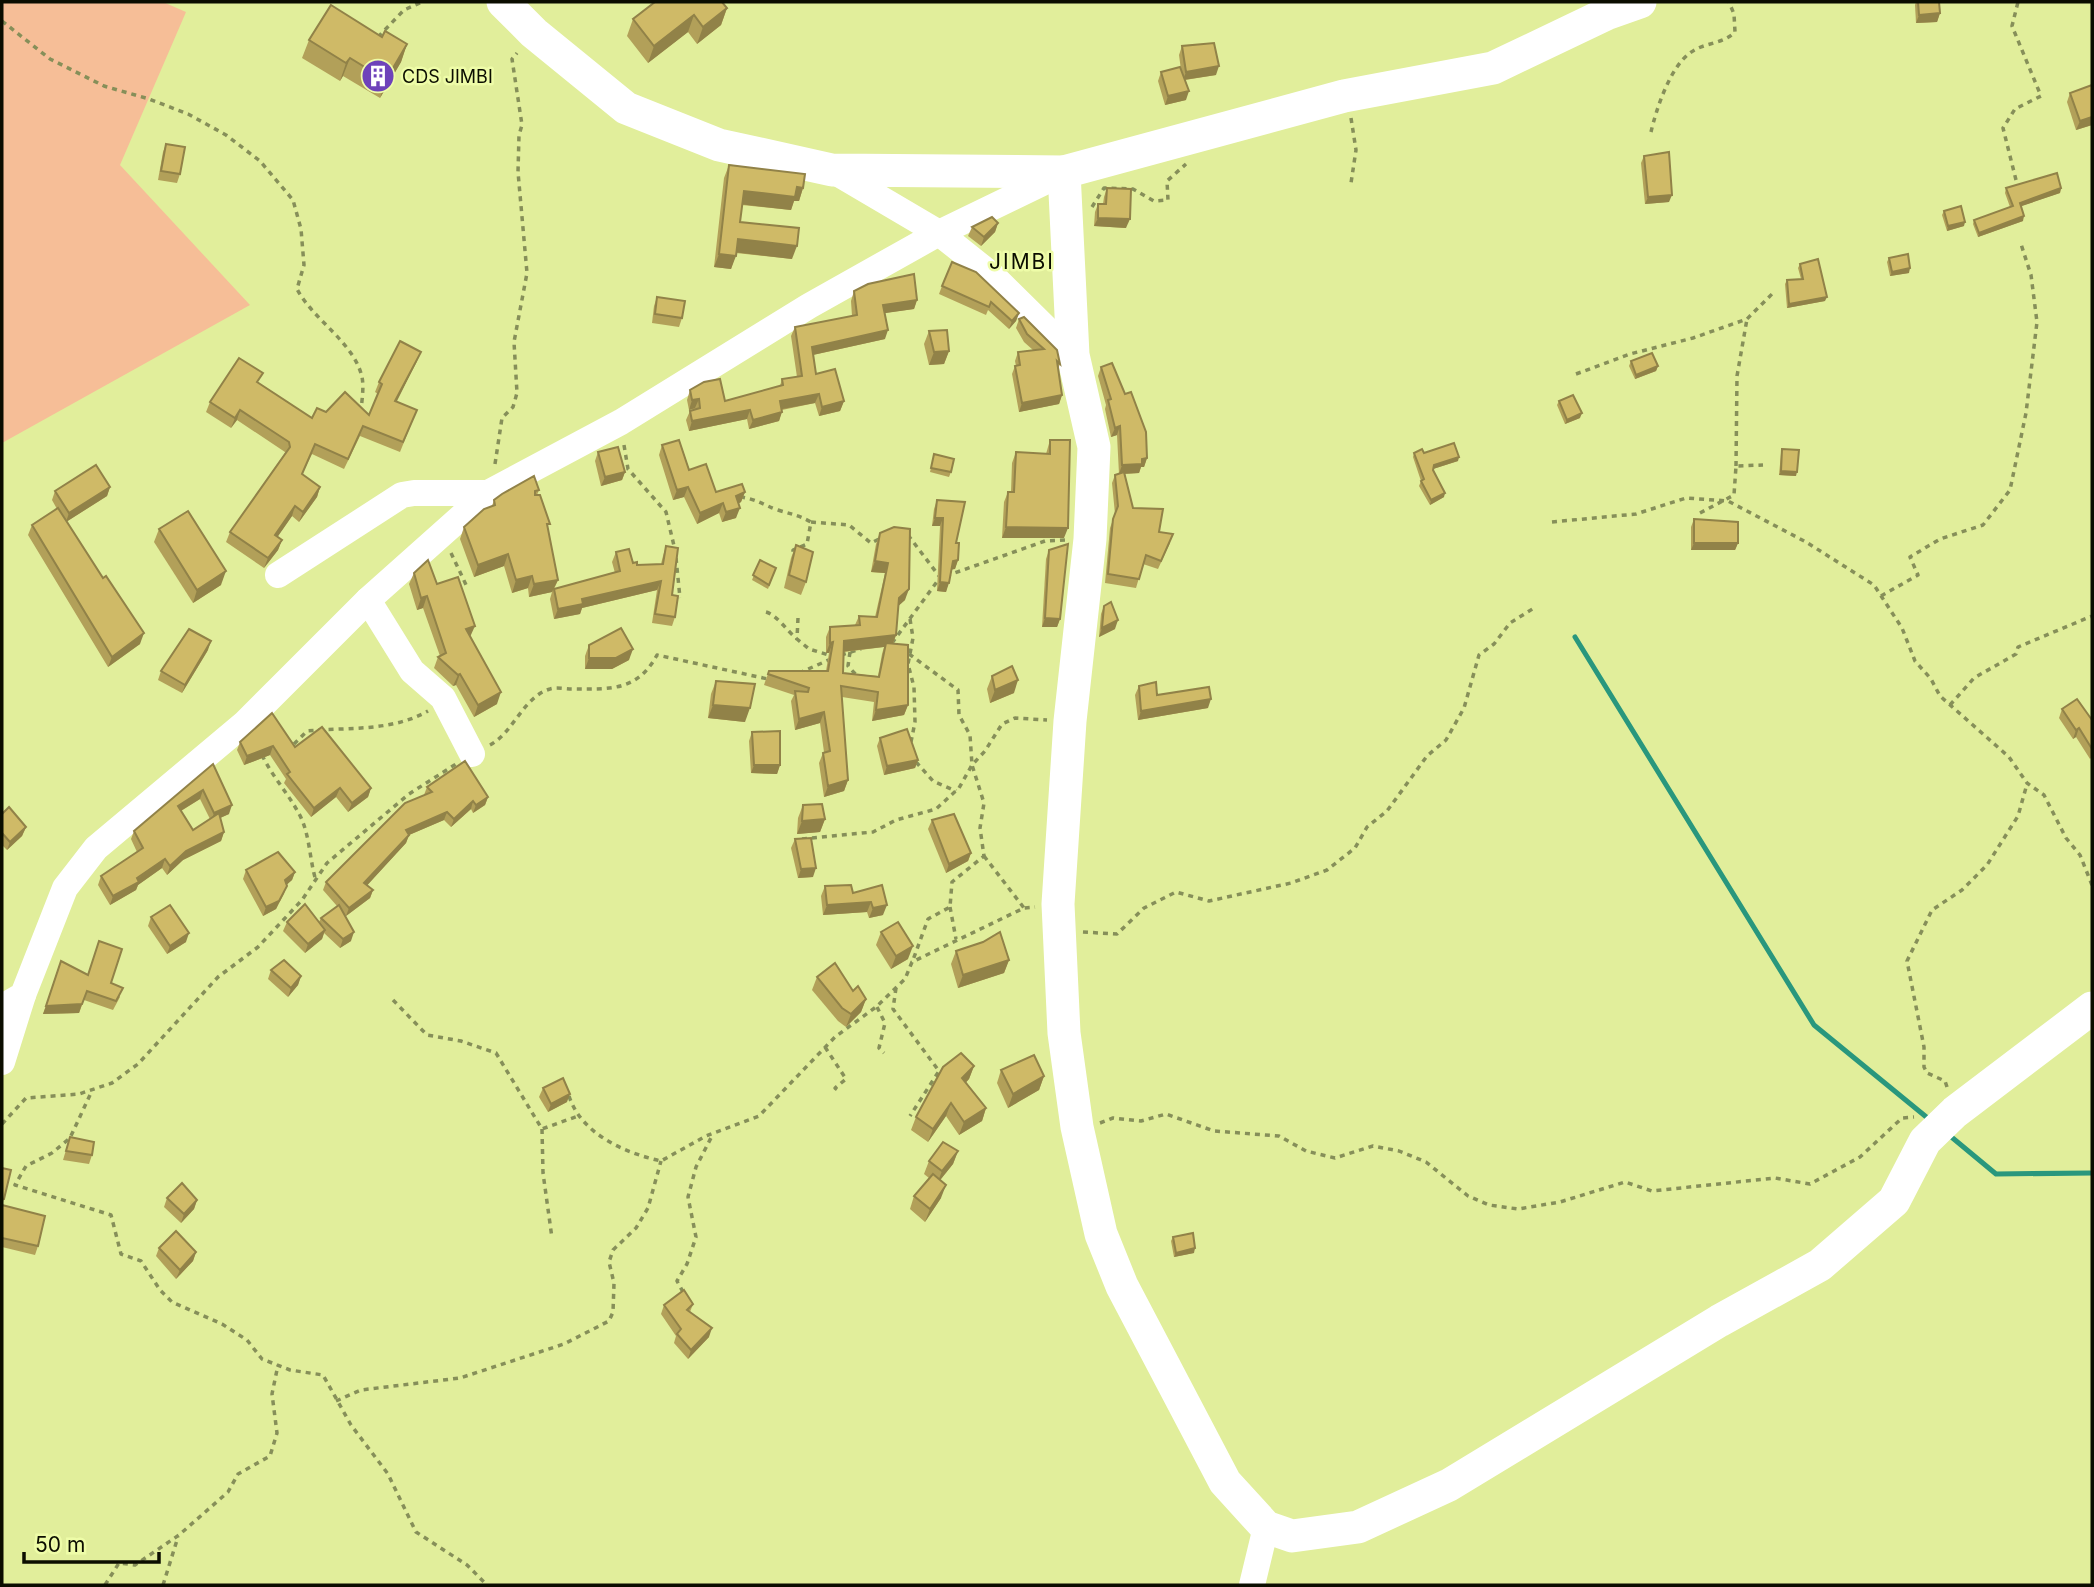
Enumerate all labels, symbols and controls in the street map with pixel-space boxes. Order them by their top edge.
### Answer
building icon: CDS JIMBI [359,57,397,95]
place label: CDS JIMBI [402,66,493,87]
district label: JIMBI [989,249,1055,274]
scale bar [24,1520,159,1564]
text: 50 m [35,1532,85,1557]

